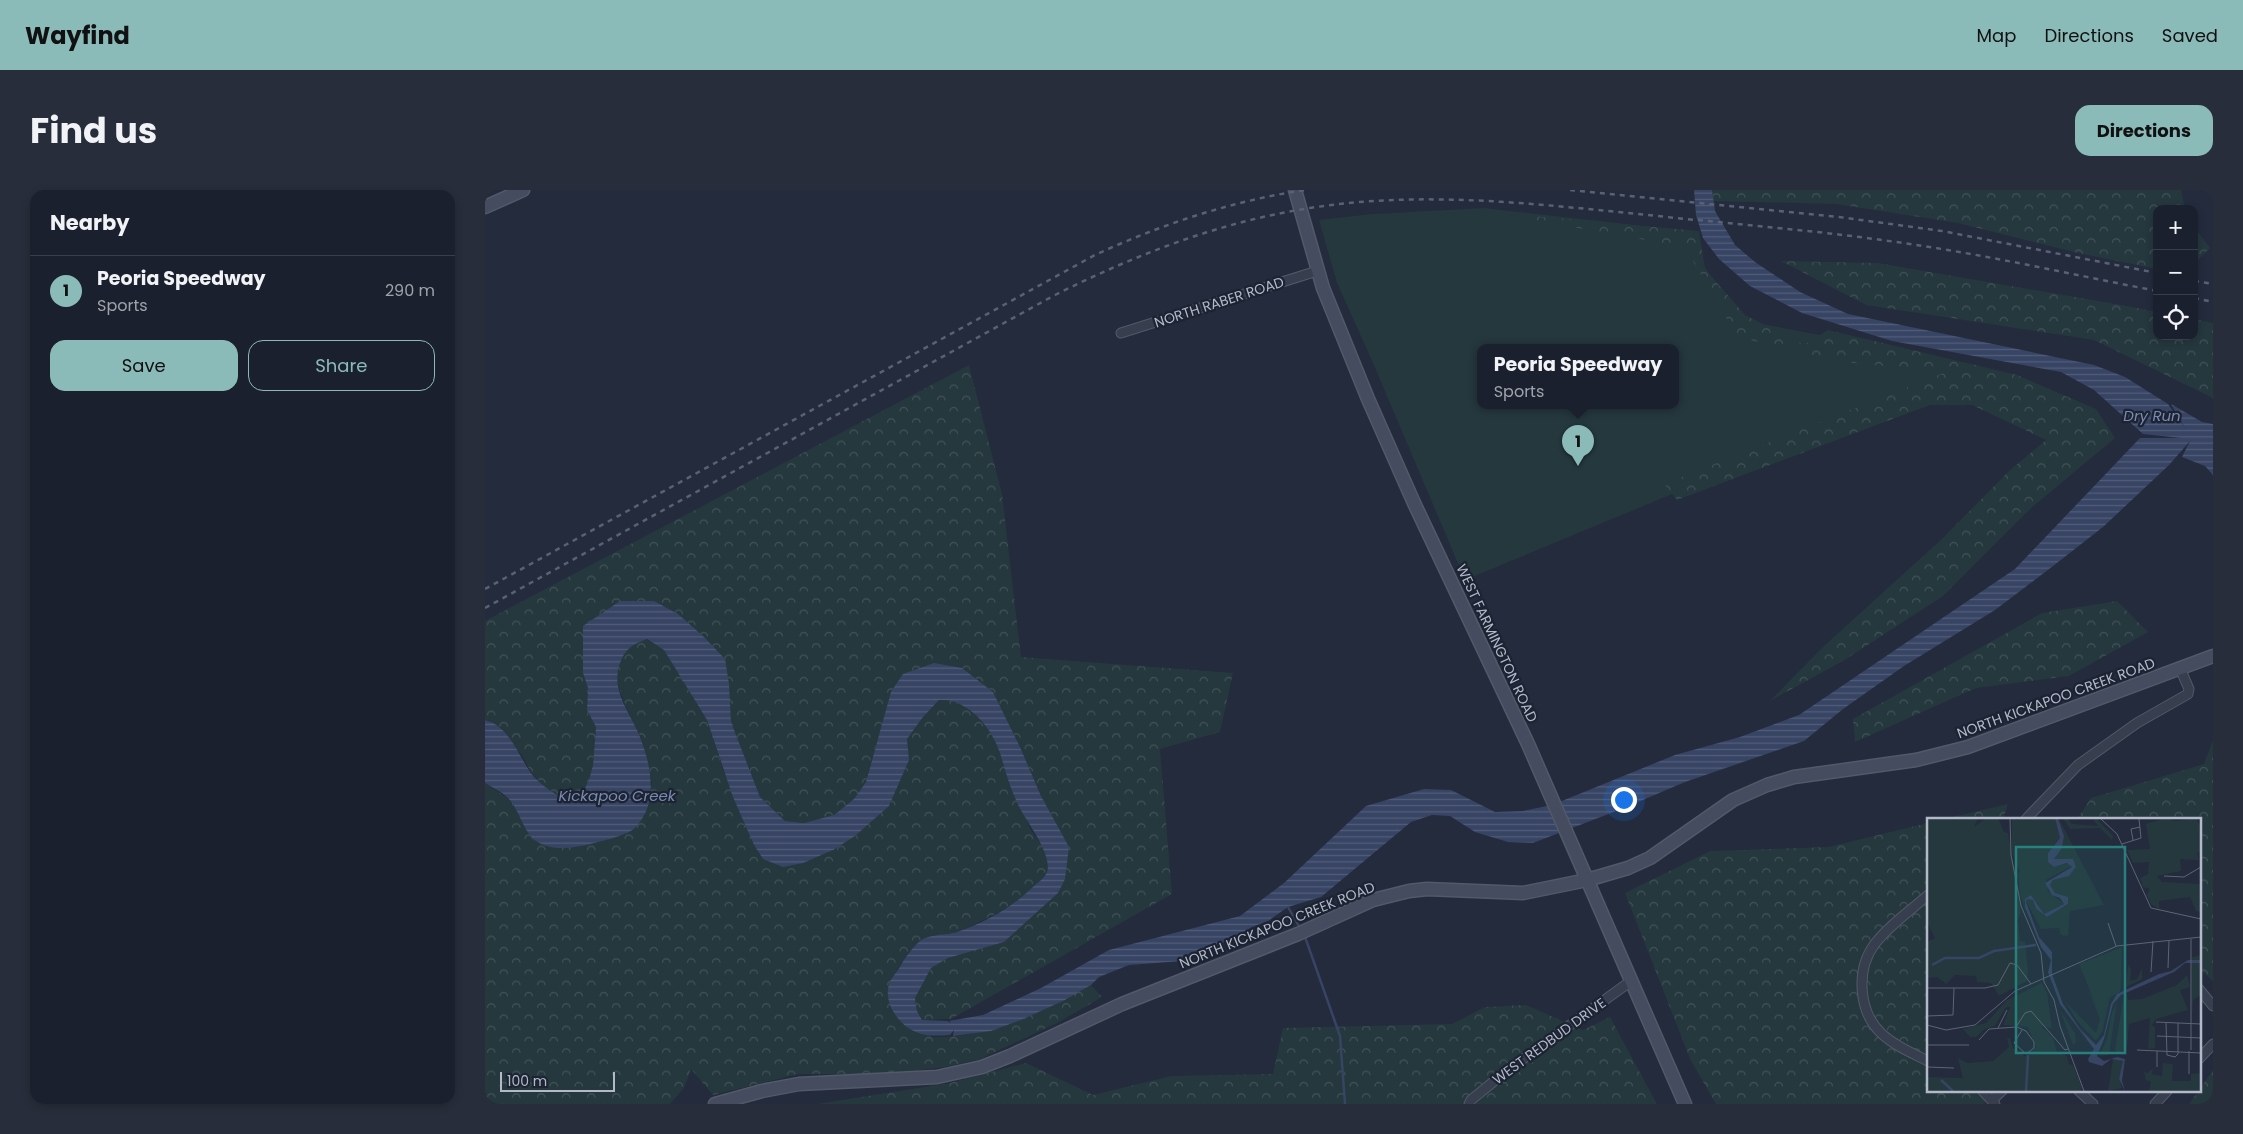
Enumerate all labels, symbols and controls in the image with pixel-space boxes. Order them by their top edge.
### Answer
text: Wayfind [25,19,130,52]
text: Map [1977,23,2016,48]
text: Directions [2044,23,2134,48]
text: Saved [2162,23,2218,48]
button: Directions [2075,105,2213,156]
text: Find us [30,106,157,155]
map controls [2153,205,2198,340]
button: + [2153,205,2198,250]
text: Nearby [50,208,130,237]
button: − [2153,250,2198,295]
text: Peoria Speedway [97,265,266,292]
street label: NORTH RABER ROAD [1152,272,1286,332]
text: 1 [63,279,69,302]
text: 290 m [385,279,435,302]
text: Sports [97,294,148,317]
button: locate [2153,295,2198,340]
button: Save [50,340,238,391]
button: Share [248,340,435,391]
popup [1477,344,1679,409]
text: Peoria Speedway [1494,351,1662,378]
text: Sports [1494,380,1544,403]
water label: Dry Run [2123,405,2181,426]
pin: 1 [1562,425,1594,466]
street label: WEST FARMINGTON ROAD [1451,561,1543,726]
street label: NORTH KICKAPOO CREEK ROAD [1954,653,2158,743]
water label: Kickapoo Creek [559,785,677,806]
your location [1611,787,1637,813]
inset map [1927,818,2201,1092]
street label: NORTH KICKAPOO CREEK ROAD [1176,876,1378,973]
street label: WEST REDBUD DRIVE [1488,993,1610,1089]
scale bar [500,1069,615,1092]
text: 100 m [507,1071,547,1091]

